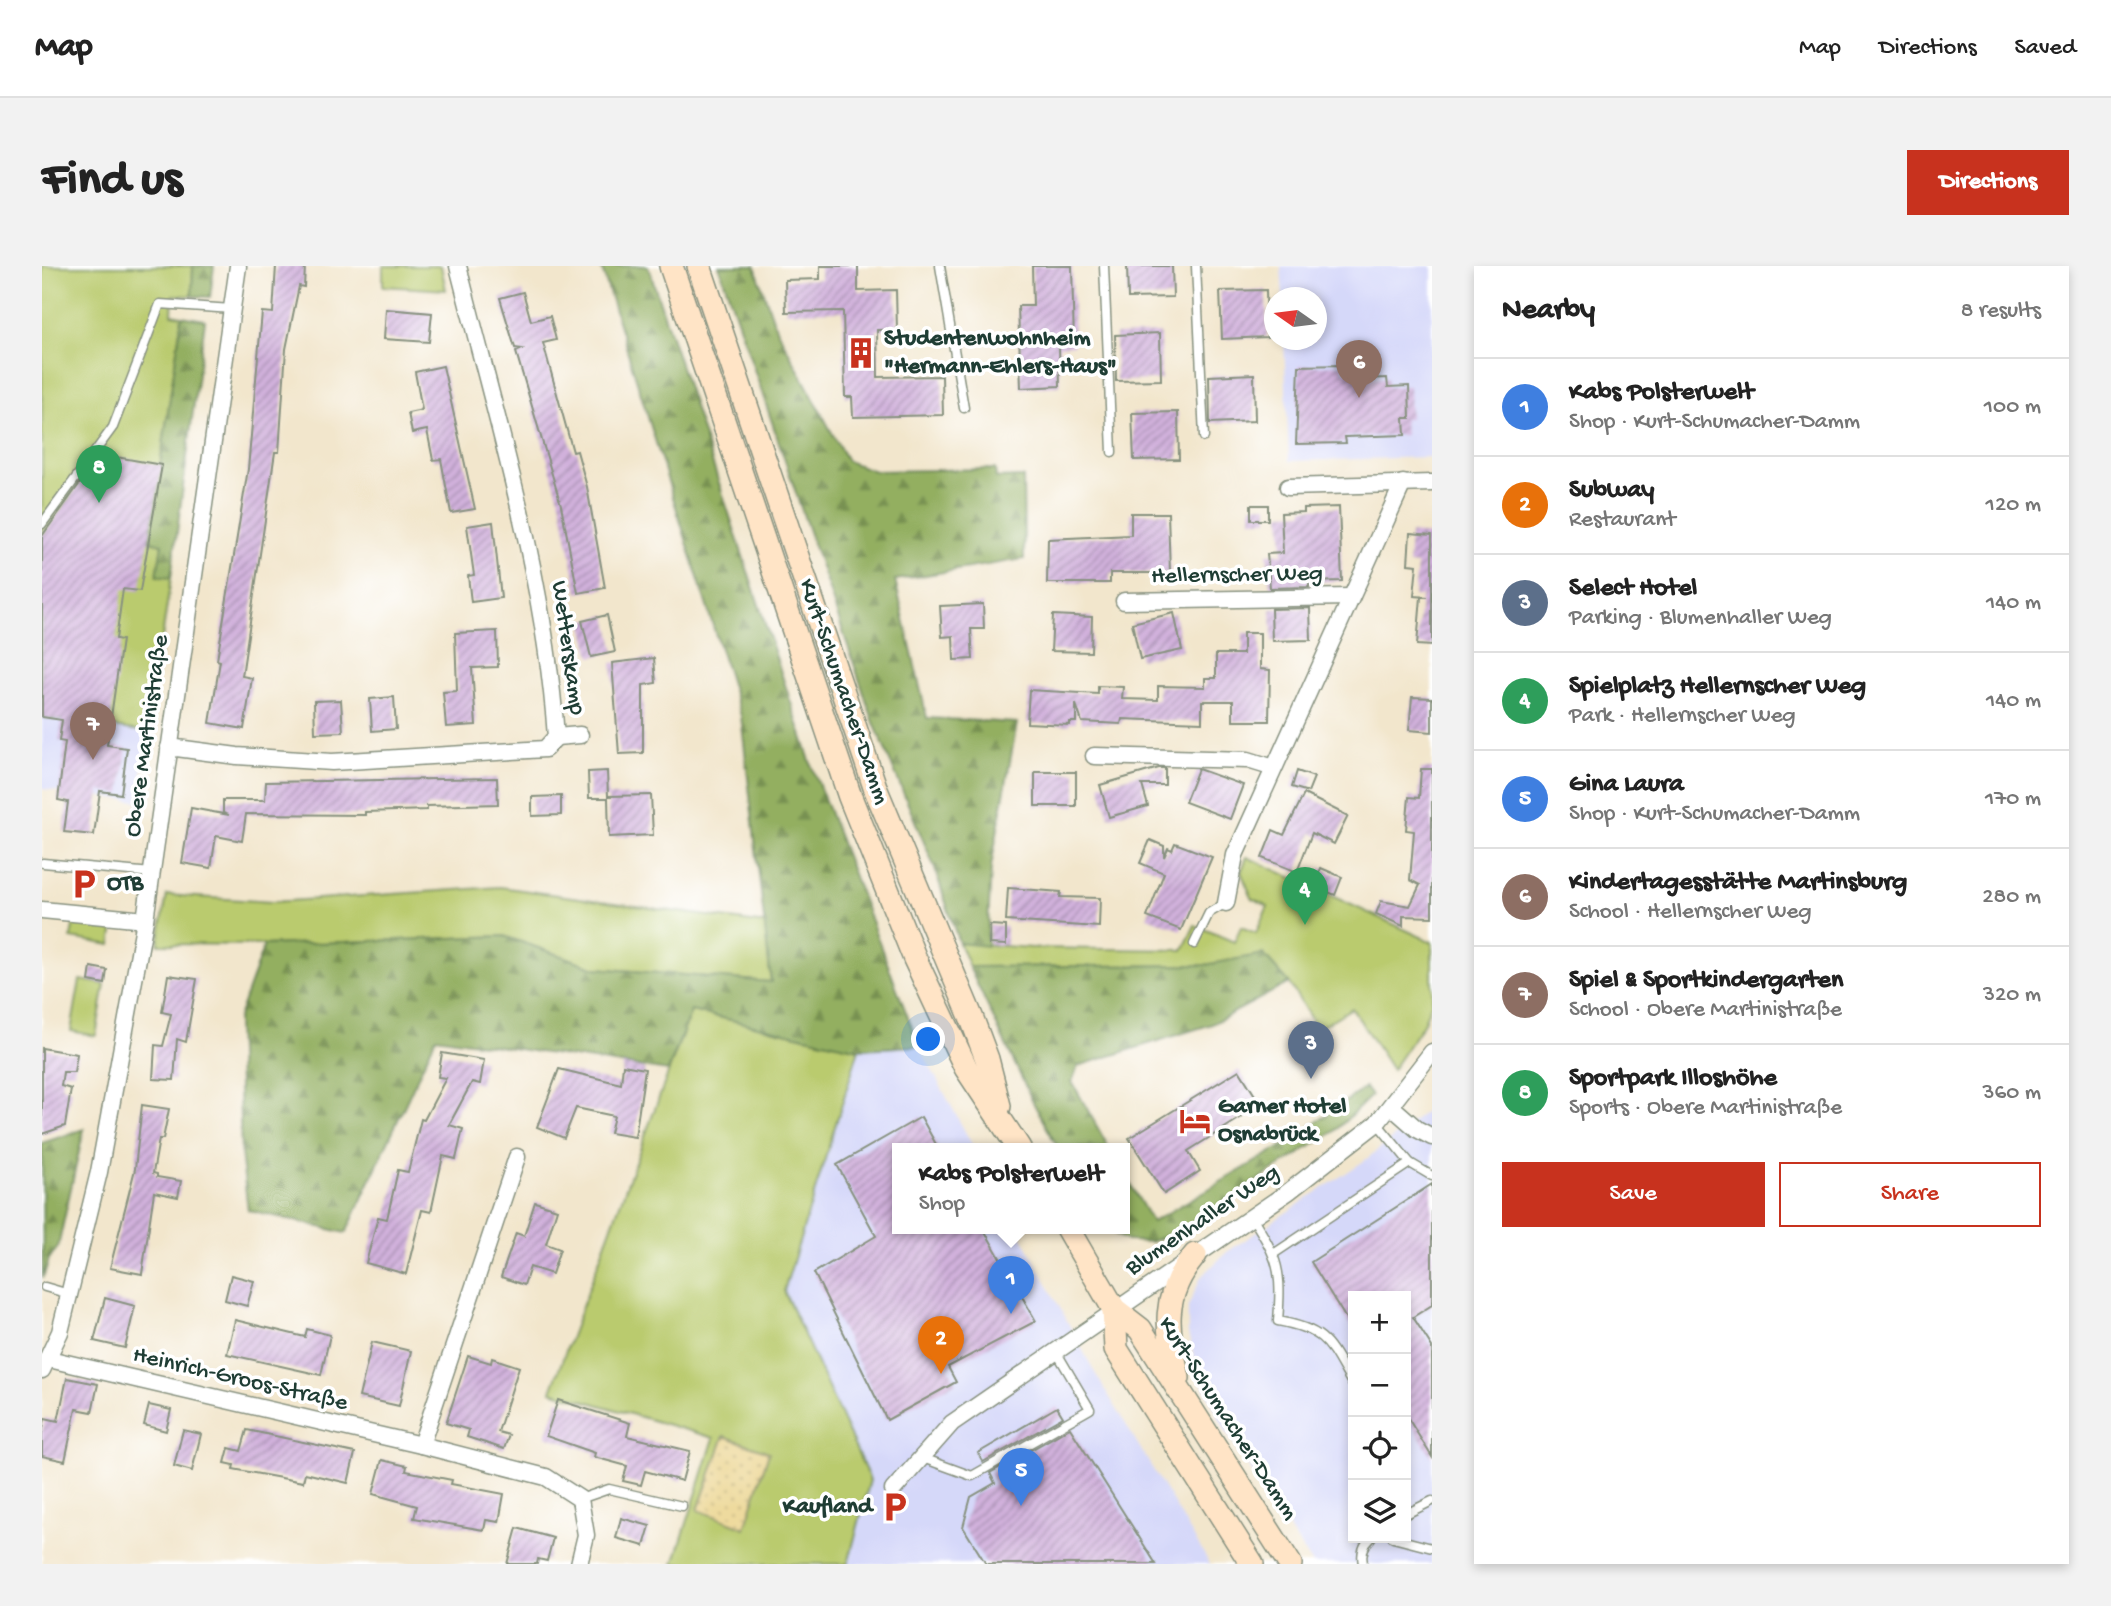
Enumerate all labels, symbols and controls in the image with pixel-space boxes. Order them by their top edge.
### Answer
text: Map [35,29,92,67]
text: Map [1799,34,1841,63]
text: Directions [1879,34,1977,63]
text: Saved [2015,34,2076,63]
button: Directions [1907,150,2069,215]
text: Find us [42,153,182,211]
north arrow [1264,287,1327,350]
text: Nearby [1502,294,1595,329]
text: 8 results [1961,298,2041,325]
place label: Studentenwohnheim "Hermann-Ehlers-Haus" [884,325,1117,382]
building icon: Studentenwohnheim "Hermann-Ehlers-Haus" [844,336,878,370]
pin: 6 [1336,340,1382,398]
text: Kabs Polsterwelt [1569,378,1754,409]
text: 1 [1520,394,1530,421]
text: 100 m [1984,394,2041,421]
text: Shop · Kurt-Schumacher-Damm [1569,409,1860,436]
pin: 8 [76,445,122,503]
text: Subway [1569,476,1654,507]
text: 2 [1519,492,1531,519]
text: 120 m [1986,492,2041,519]
text: Restaurant [1569,507,1676,534]
street label: Hellernscher Weg [1151,560,1323,592]
text: Select Hotel [1569,574,1697,605]
street label: Kurt-Schumacher-Damm [791,575,895,809]
street label: Wetterskamp [543,579,591,717]
text: 3 [1519,590,1531,617]
text: 140 m [1986,590,2041,617]
text: Parking · Blumenhaller Weg [1569,605,1832,632]
street label: Obere Martinistraße [119,633,177,839]
text: Spielplatz Hellernscher Weg [1569,672,1866,703]
text: 4 [1520,688,1530,715]
text: 140 m [1986,688,2041,715]
pin: 7 [70,702,116,760]
text: Park · Hellernscher Weg [1569,703,1796,730]
text: Gina Laura [1569,770,1684,801]
text: 5 [1519,786,1531,813]
text: 170 m [1985,786,2041,813]
text: Shop · Kurt-Schumacher-Damm [1569,801,1860,828]
parking icon: OTB [67,867,101,901]
pin: 4 [1282,867,1328,925]
text: Kindertagesstätte Martinsburg [1569,868,1907,899]
place label: OTB [107,870,145,899]
text: 6 [1519,884,1531,911]
text: 280 m [1982,884,2041,911]
text: School · Hellernscher Weg [1569,899,1812,926]
text: Spiel & Sportkindergarten [1569,966,1843,997]
text: 7 [1519,982,1531,1009]
text: 320 m [1983,982,2041,1009]
text: School · Obere Martinistraße [1569,997,1842,1024]
pin: 3 [1288,1021,1334,1079]
your location [911,1022,945,1056]
text: Sportpark Illoshöhe [1569,1064,1777,1095]
text: 8 [1519,1080,1531,1107]
text: 360 m [1983,1080,2041,1107]
place label: Garner Hotel Osnabrück [1218,1093,1347,1150]
text: Sports · Obere Martinistraße [1569,1095,1842,1122]
hotel icon: Garner Hotel Osnabrück [1178,1104,1212,1138]
popup [892,1143,1130,1234]
street label: Blumenhaller Weg [1120,1159,1285,1284]
text: Kabs Polsterwelt [919,1160,1103,1191]
button: Save [1502,1162,1765,1227]
button: Share [1779,1162,2041,1227]
text: Shop [919,1191,965,1218]
pin: 1 [988,1256,1034,1314]
map controls [1348,1291,1411,1543]
button: + [1348,1291,1411,1354]
street label: Kurt-Schumacher-Damm [1150,1312,1304,1526]
pin: 2 [918,1316,964,1374]
street label: Heinrich-Groos-Straße [130,1341,351,1419]
button: − [1348,1354,1411,1417]
button: locate [1348,1417,1411,1480]
pin: 5 [998,1448,1044,1506]
button: layers [1348,1480,1411,1543]
parking icon: Kaufland [878,1490,912,1524]
place label: Kaufland [782,1493,875,1522]

